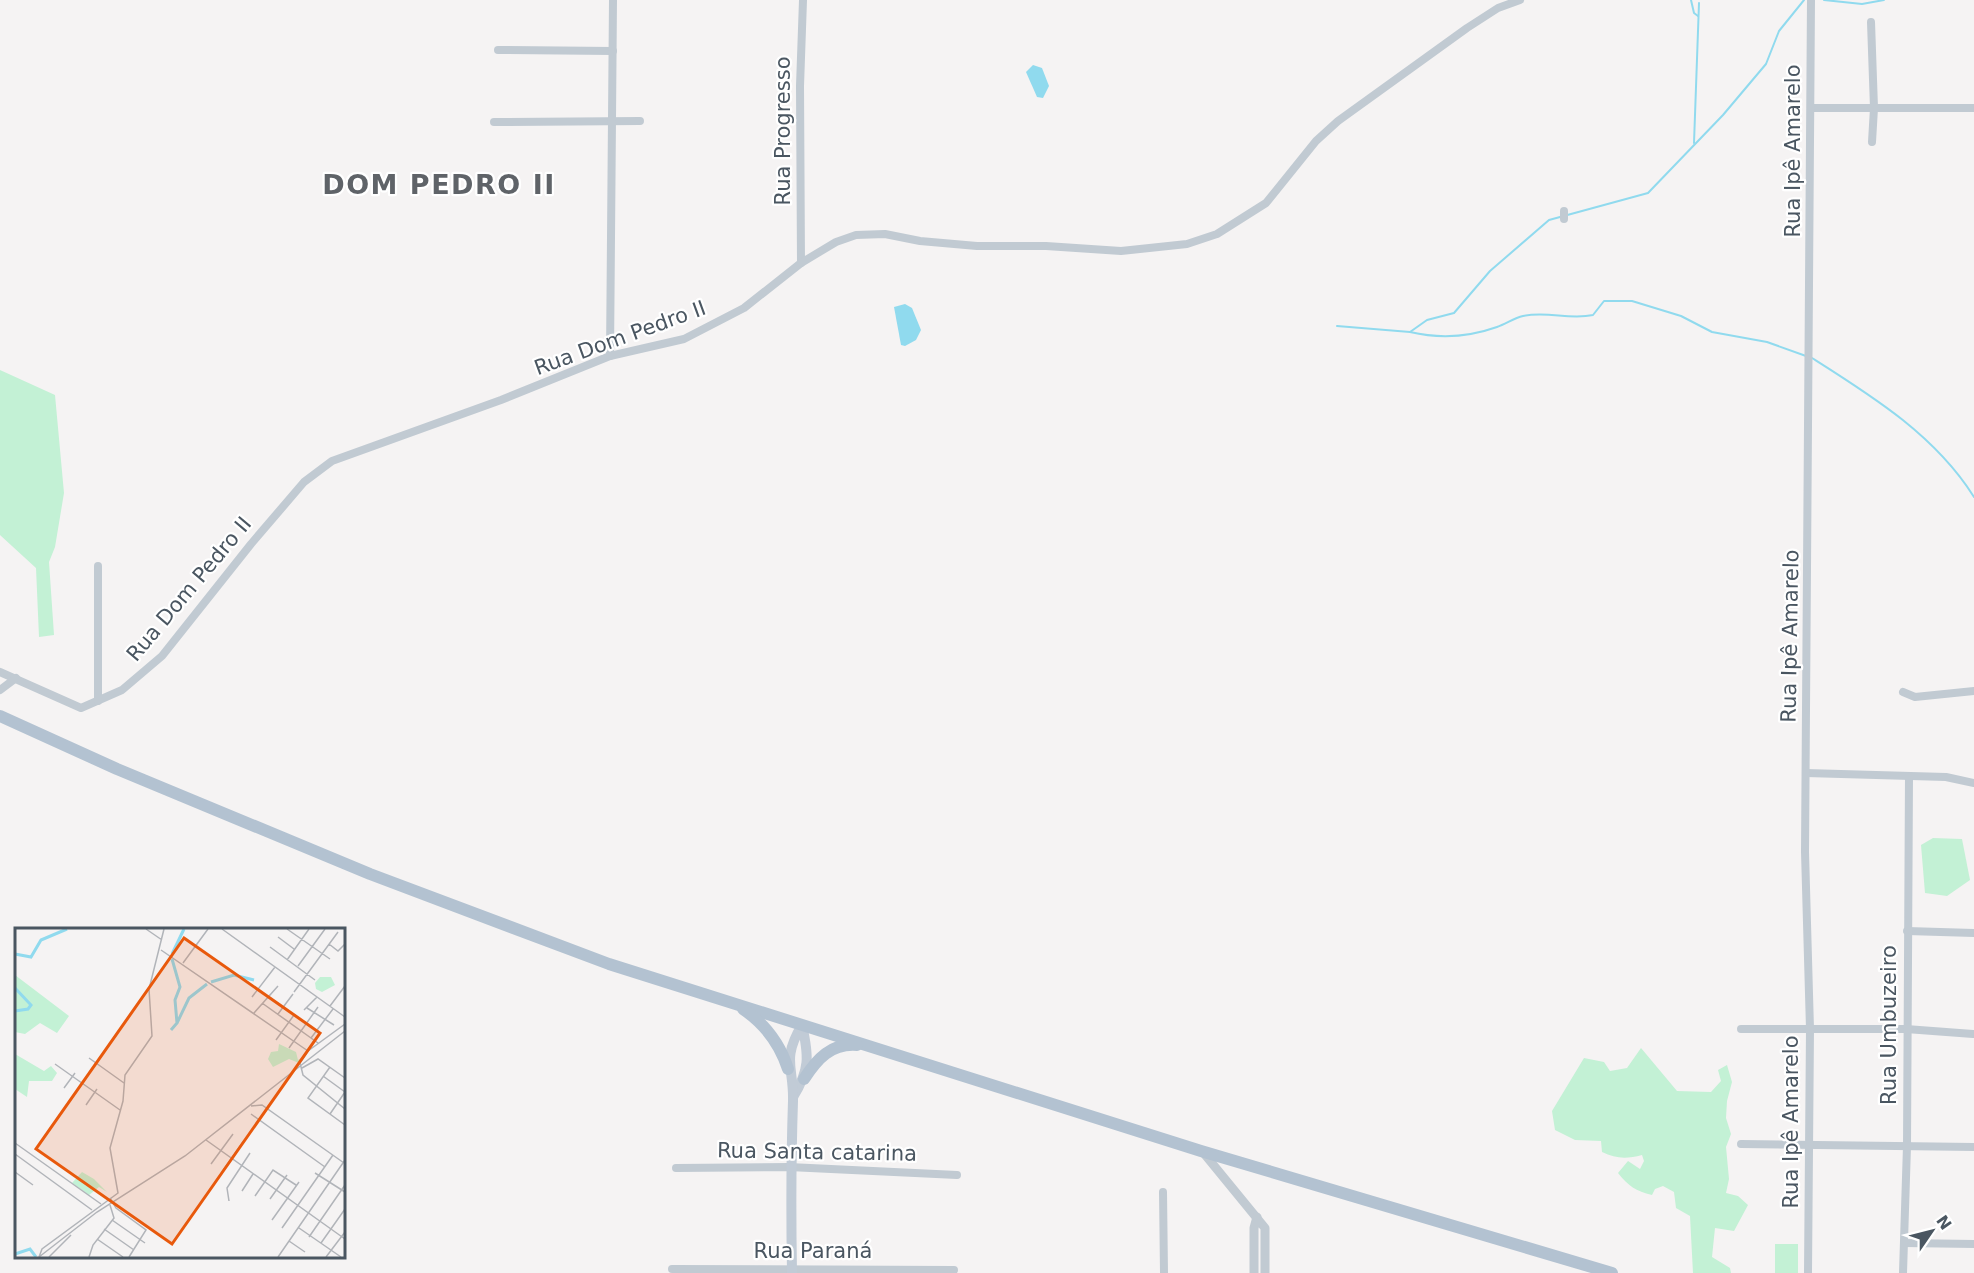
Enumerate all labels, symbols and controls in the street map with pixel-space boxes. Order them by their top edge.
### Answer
street label: Rua Progresso [771,57,795,205]
street label: Rua Ipê Amarelo [1781,64,1805,238]
district label: DOM PEDRO II [322,169,556,200]
street label: Rua Dom Pedro II [531,296,709,380]
street label: Rua Dom Pedro II [122,512,256,666]
street label: Rua Ipê Amarelo [1776,549,1804,723]
inset map [15,928,345,1258]
street label: Rua Umbuzeiro [1877,945,1901,1105]
street label: Rua Ipê Amarelo [1779,1035,1803,1209]
street label: Rua Santa catarina [717,1138,917,1166]
north arrow [1902,1201,1962,1261]
text: N [1932,1212,1955,1234]
street label: Rua Paraná [754,1239,872,1263]

